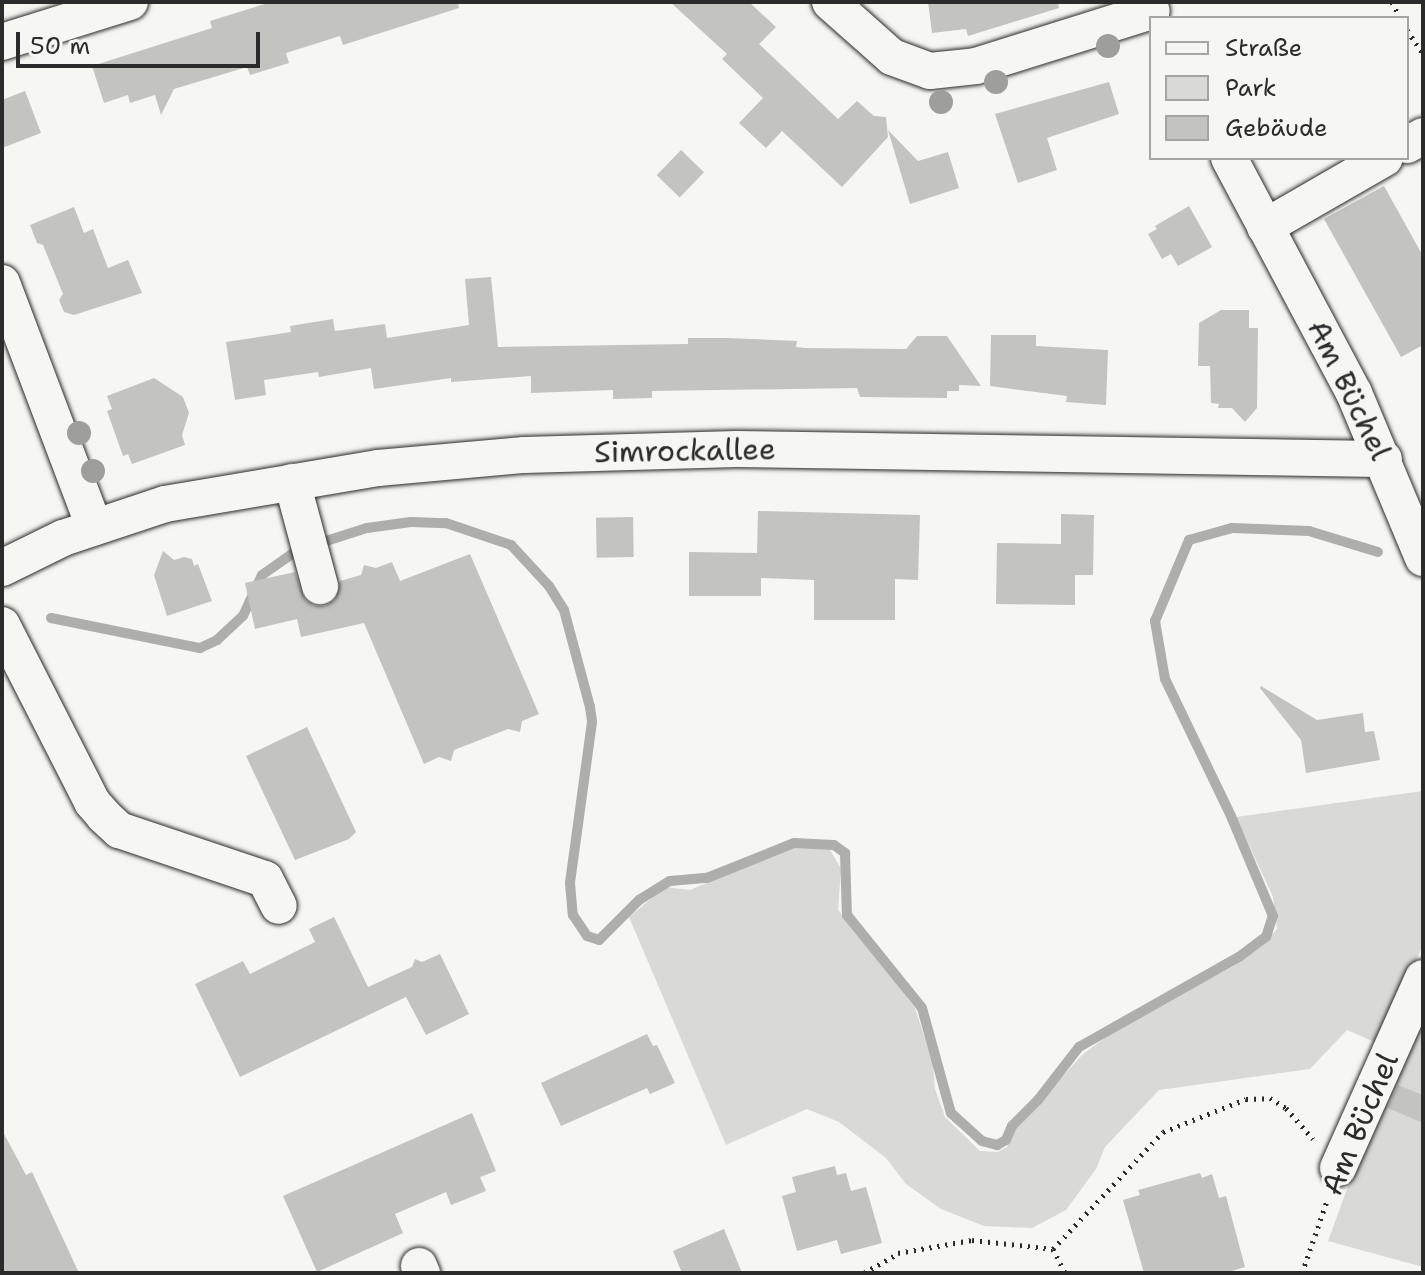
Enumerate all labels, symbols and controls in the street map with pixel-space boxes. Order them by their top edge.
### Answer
scale bar [20,16,264,66]
legend [1149,16,1409,160]
text: 50 m [30,30,90,62]
text: Straße [1225,32,1302,64]
text: Park [1225,72,1277,104]
text: Gebäude [1225,112,1327,144]
street label: Am Büchel [1300,314,1398,466]
street label: Simrockallee [594,431,776,471]
street label: Am Büchel [1314,1047,1406,1201]

